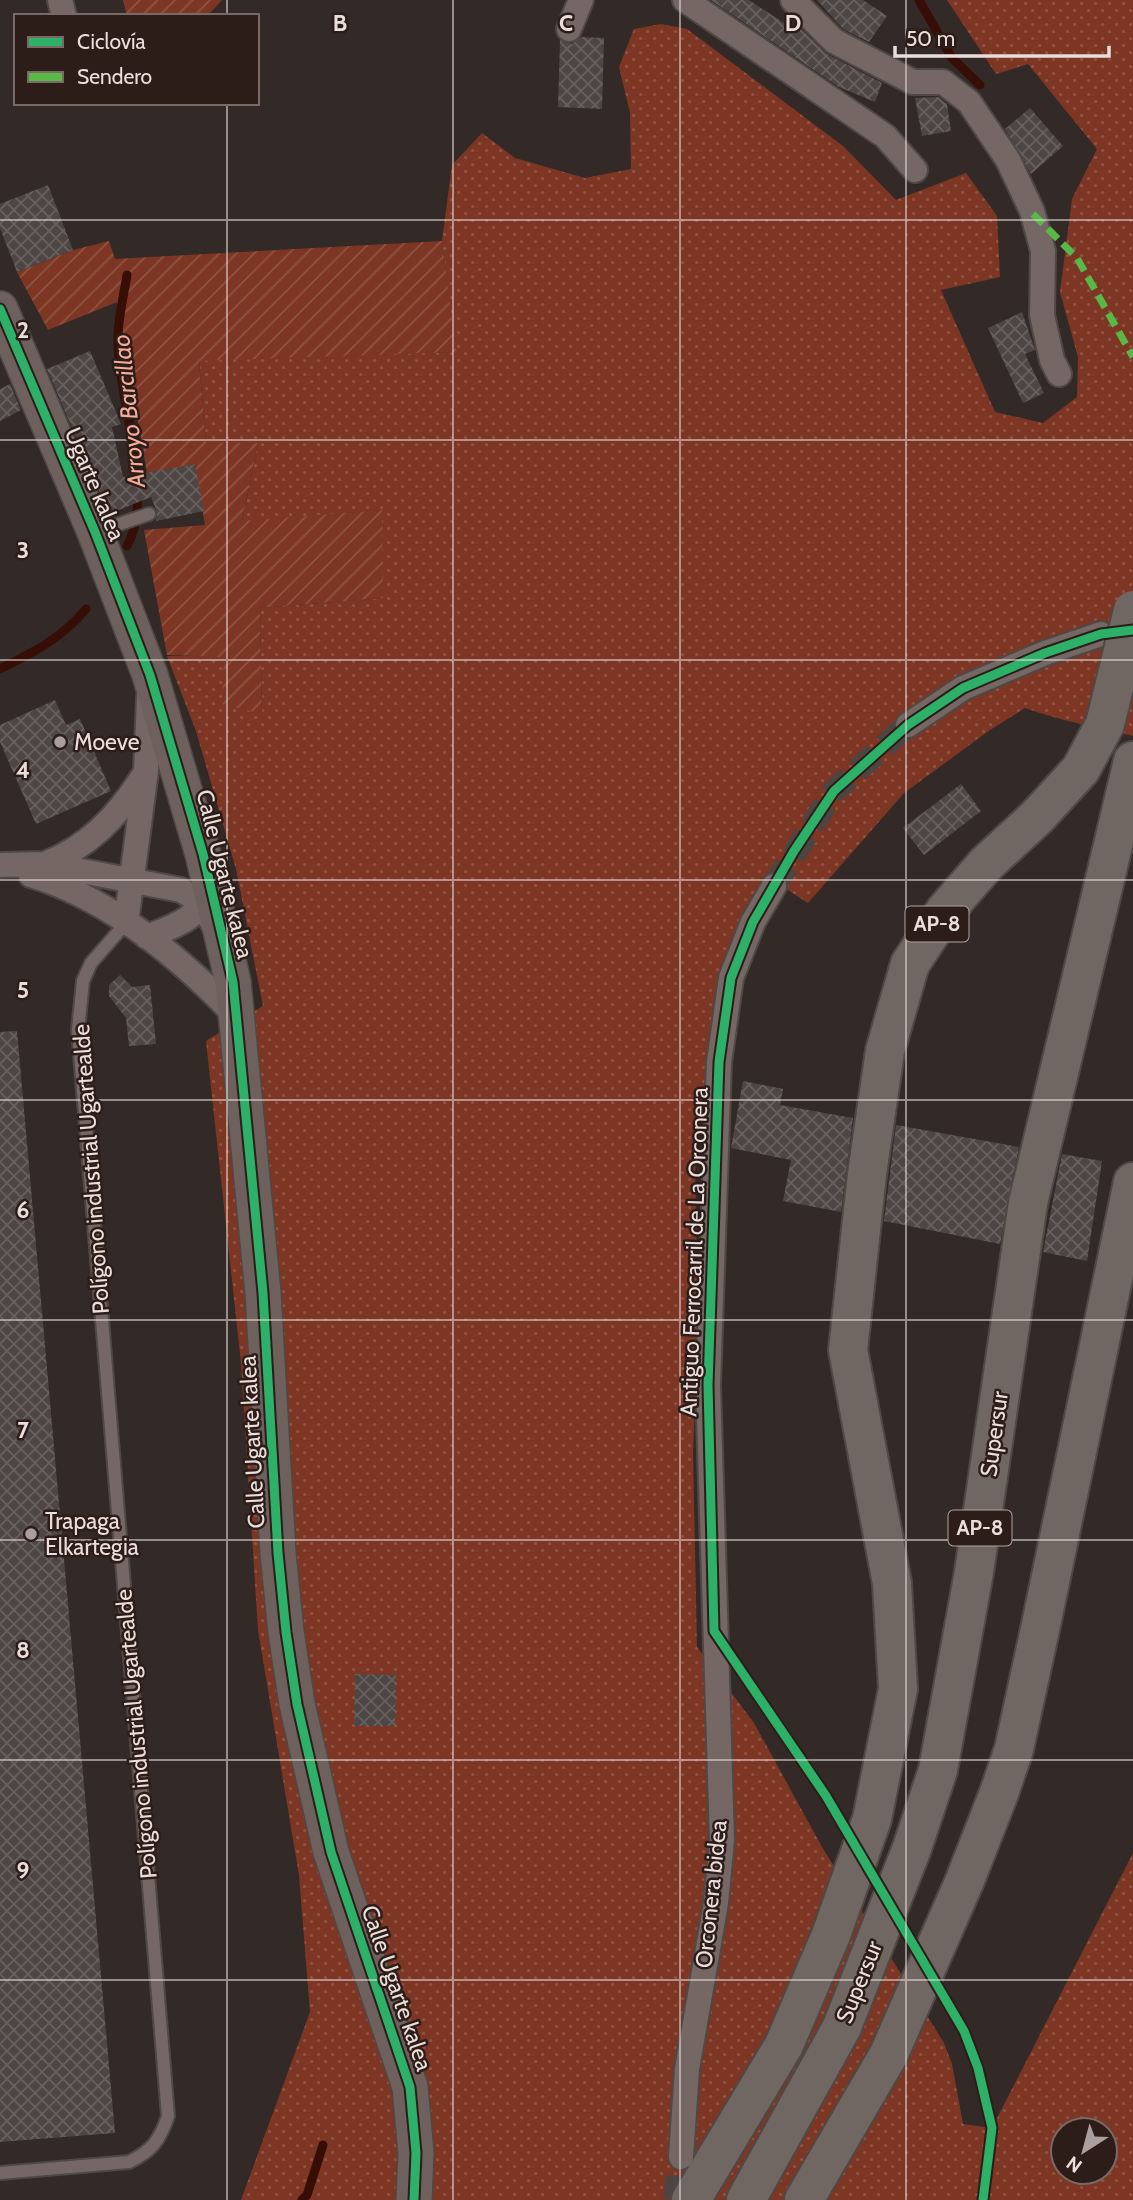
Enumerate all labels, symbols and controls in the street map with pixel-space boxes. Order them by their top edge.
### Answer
text: B [333,9,347,37]
text: C [559,9,573,37]
text: D [785,9,801,37]
legend [14,14,259,105]
scale bar [895,14,1108,58]
text: 50 m [906,26,955,51]
text: Ciclovía [77,29,146,54]
text: Sendero [77,64,152,89]
text: 2 [17,316,29,344]
water label: Arroyo Barcillao [106,333,151,490]
street label: Ugarte kalea [59,423,131,545]
text: 3 [17,536,29,564]
place label: Moeve [74,728,140,756]
marker: Moeve [52,734,68,750]
text: 4 [16,756,30,784]
street label: Calle Ugarte kalea [190,787,260,961]
road number: AP-8 [906,906,968,942]
text: 5 [17,976,29,1004]
street label: Polígono industrial Ugartealde [67,1023,115,1315]
street label: Antiguo Ferrocarril de La Orconera [674,1087,714,1417]
text: 6 [17,1196,29,1224]
street label: Calle Ugarte kalea [233,1355,271,1529]
street label: Supersur [974,1389,1014,1479]
text: 7 [17,1416,29,1444]
place label: Trapaga Elkartegia [45,1507,139,1561]
road number: AP-8 [948,1510,1012,1546]
marker: Trapaga Elkartegia [23,1526,39,1542]
street label: Polígono industrial Ugartealde [109,1588,163,1880]
text: 8 [16,1636,30,1664]
street label: Orconera bidea [689,1819,733,1969]
text: 9 [17,1856,29,1884]
street label: Calle Ugarte kalea [356,1902,438,2074]
street label: Supersur [830,1936,888,2027]
north arrow [1049,2116,1119,2186]
text: N [1062,2151,1086,2178]

